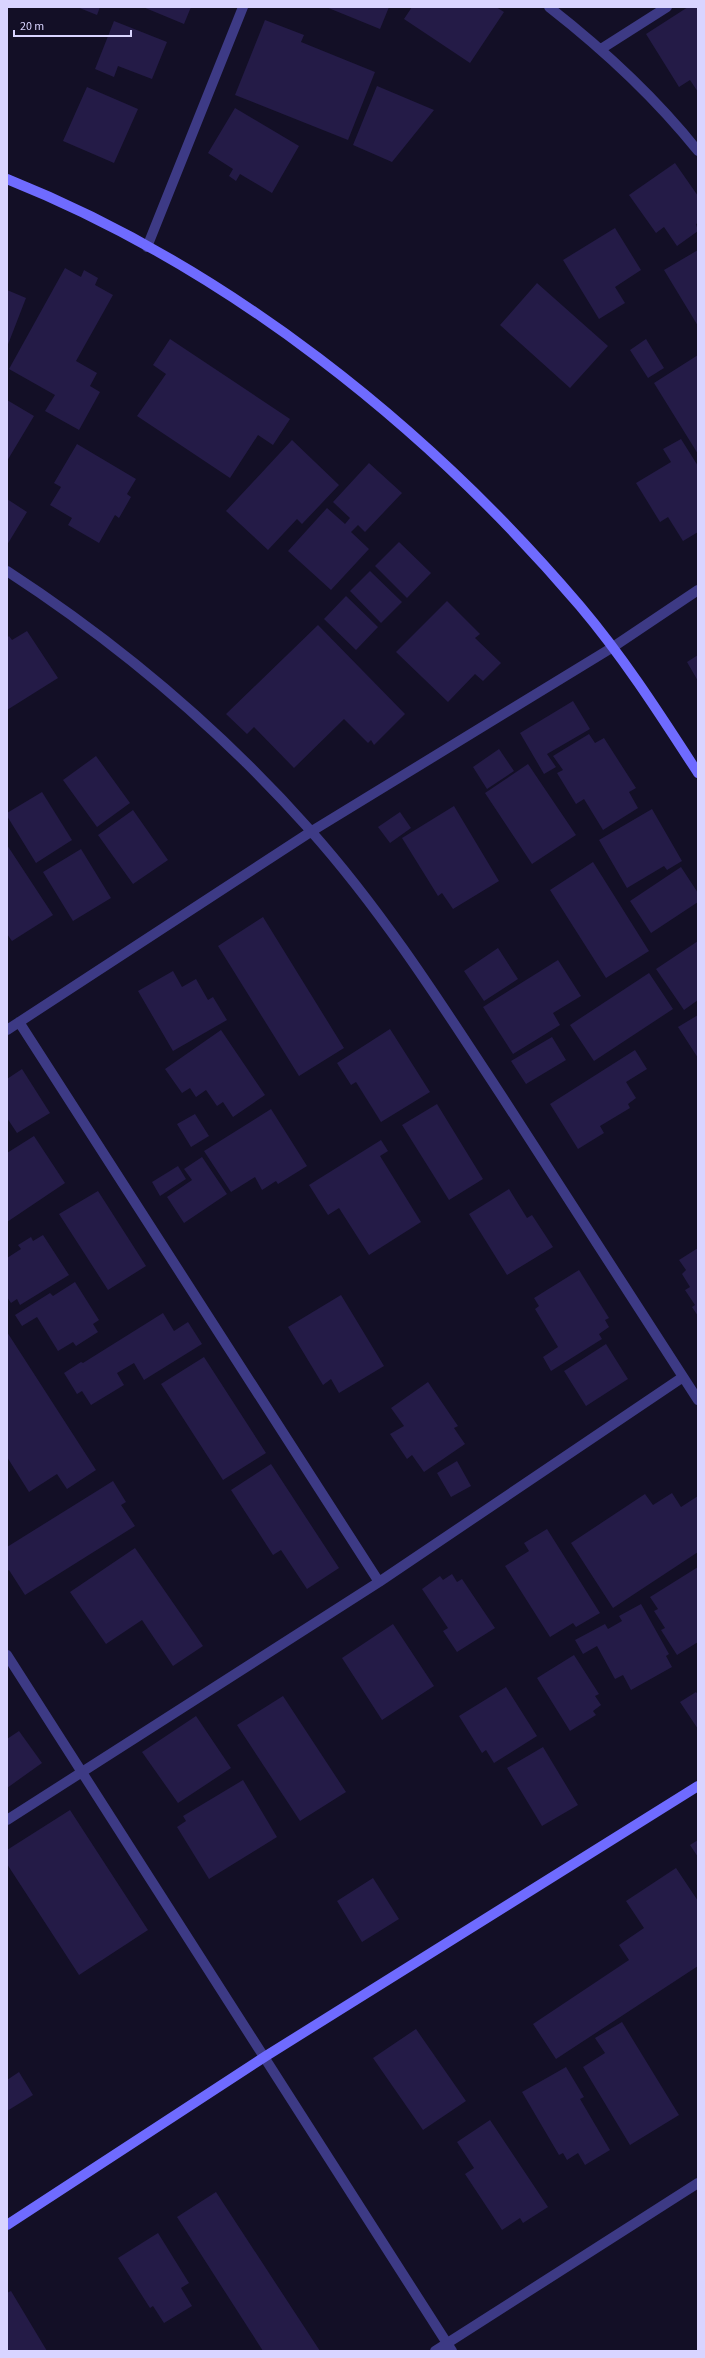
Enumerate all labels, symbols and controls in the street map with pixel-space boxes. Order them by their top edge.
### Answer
scale bar [14,12,131,38]
text: 20 m [20,18,44,35]

